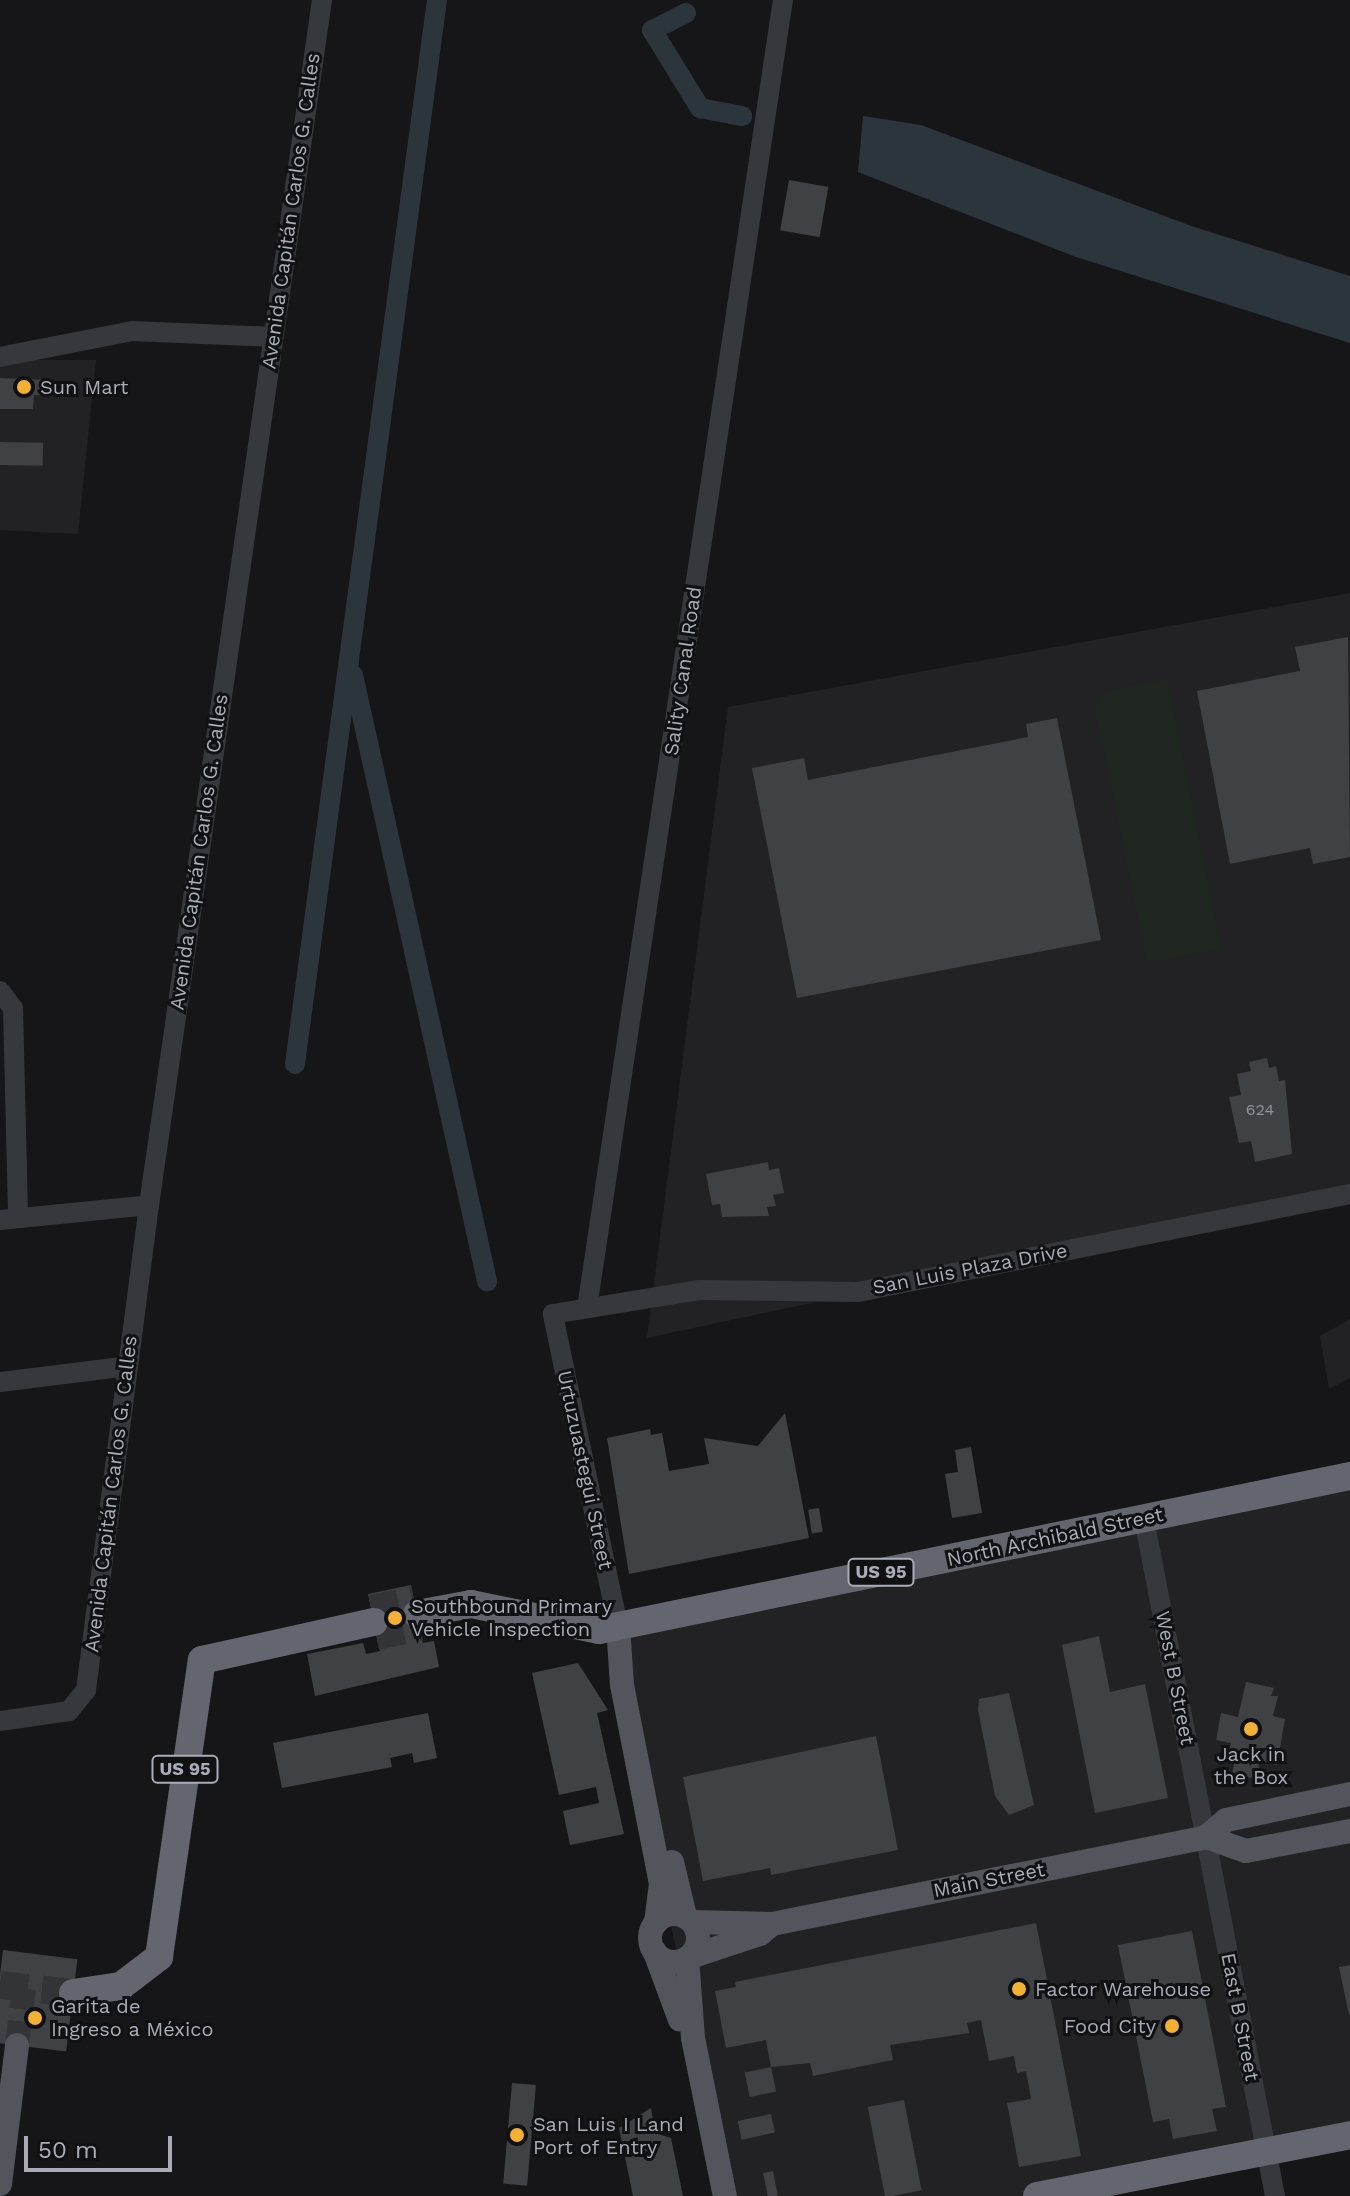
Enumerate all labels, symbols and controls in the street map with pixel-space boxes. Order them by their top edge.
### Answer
street label: Avenida Capitán Carlos G. Calles [257,51,325,371]
place label: Sun Mart [40,375,128,399]
marker: Sun Mart [15,378,33,396]
street label: Sality Canal Road [659,584,707,758]
street label: Avenida Capitán Carlos G. Calles [165,692,233,1012]
house number: 624 [1246,1100,1274,1120]
street label: San Luis Plaza Drive [870,1238,1070,1300]
street label: Avenida Capitán Carlos G. Calles [80,1334,142,1654]
street label: Urtuzuastegui Street [552,1368,618,1572]
street label: North Archibald Street [944,1502,1166,1572]
road number: US 95 [847,1558,915,1586]
place label: Southbound Primary Vehicle Inspection [411,1594,612,1641]
marker: Southbound Primary Vehicle Inspection [386,1609,404,1627]
street label: West B Street [1150,1609,1200,1747]
marker: Jack in the Box [1242,1720,1260,1738]
place label: Jack in the Box [1214,1742,1288,1789]
road number: US 95 [151,1755,219,1783]
street label: Main Street [931,1857,1047,1903]
street label: East B Street [1216,1951,1264,2083]
place label: Factor Warehouse [1035,1977,1212,2001]
marker: Factor Warehouse [1010,1980,1028,1998]
place label: Garita de Ingreso a México [51,1994,214,2041]
marker: Garita de Ingreso a México [26,2009,44,2027]
place label: Food City [1064,2014,1156,2038]
marker: Food City [1163,2017,1181,2035]
place label: San Luis I Land Port of Entry [533,2112,684,2159]
scale bar [28,2120,176,2170]
marker: San Luis I Land Port of Entry [508,2126,526,2144]
text: 50 m [38,2136,98,2164]

